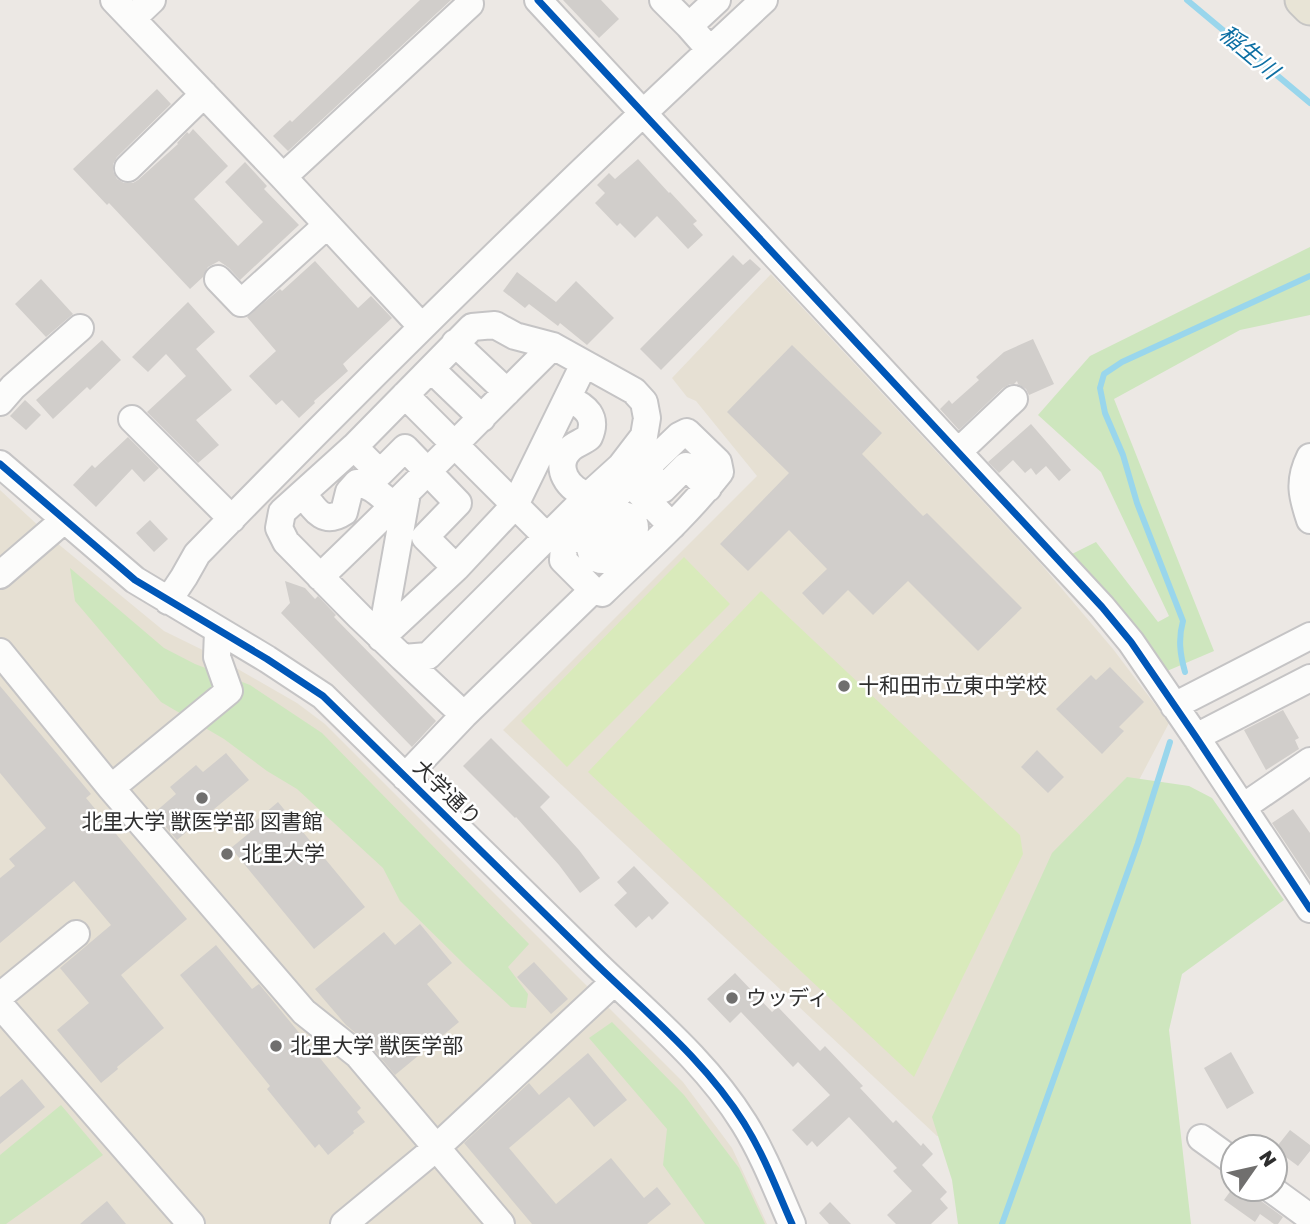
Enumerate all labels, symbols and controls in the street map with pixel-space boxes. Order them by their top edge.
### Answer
water label: 稲生川 [1214,18,1287,86]
place label: 十和田市立東中学校 [858,672,1047,698]
marker: 十和田市立東中学校 [836,678,852,694]
street label: 大学通り [408,754,487,831]
marker: 北里大学 獣医学部 図書館 [194,790,210,806]
place label: 北里大学 獣医学部 図書館 [81,808,323,834]
place label: 北里大学 [241,840,325,866]
marker: 北里大学 [219,846,235,862]
place label: ウッディ [746,984,829,1010]
marker: ウッディ [724,990,740,1006]
place label: 北里大学 獣医学部 [290,1032,463,1058]
marker: 北里大学 獣医学部 [268,1038,284,1054]
north arrow [1219,1133,1289,1203]
text: N [1255,1146,1282,1171]

